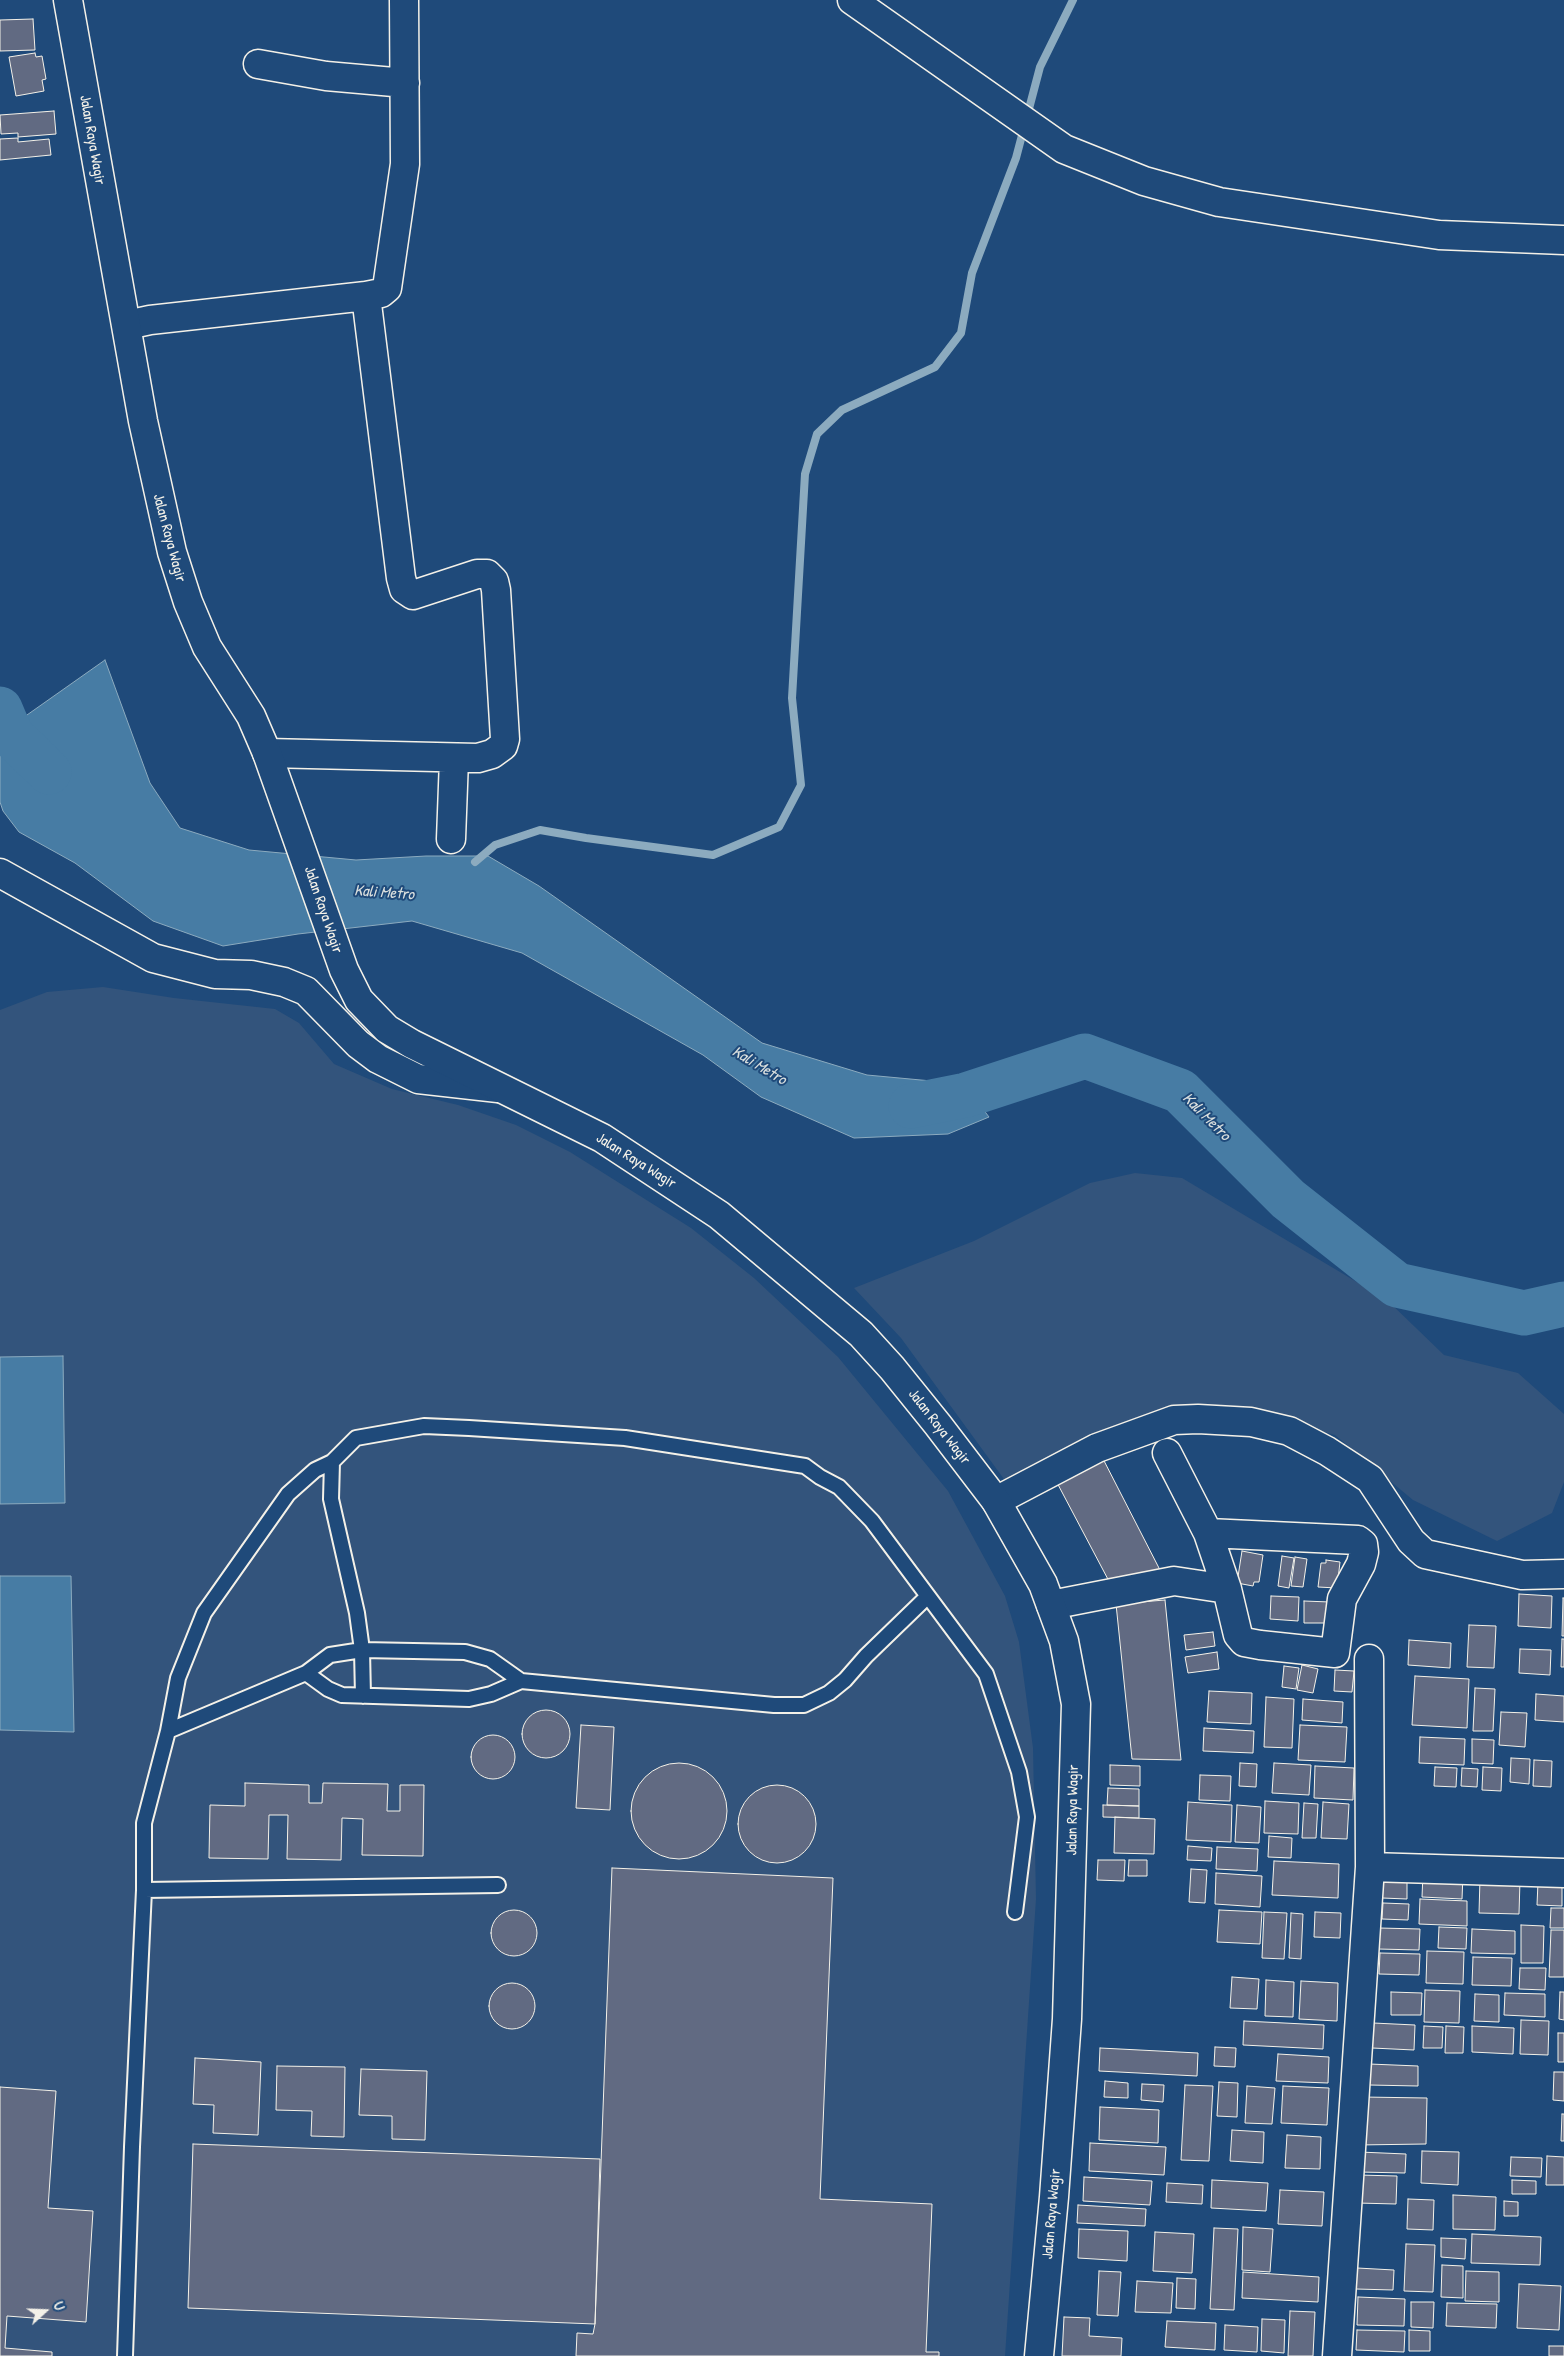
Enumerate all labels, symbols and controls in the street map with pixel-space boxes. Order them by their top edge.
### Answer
street label: Jalan Raya Wagir [75,94,109,186]
street label: Jalan Raya Wagir [149,492,189,584]
street label: Jalan Raya Wagir [300,864,346,956]
water label: Kali Metro [353,881,415,905]
water label: Kali Metro [728,1042,790,1090]
water label: Kali Metro [1178,1089,1234,1145]
street label: Jalan Raya Wagir [593,1129,679,1193]
street label: Jalan Raya Wagir [904,1386,974,1468]
street label: Jalan Raya Wagir [1063,1764,1083,1856]
street label: Jalan Raya Wagir [1039,2168,1065,2260]
north arrow [20,2286,70,2336]
text: U [49,2299,70,2313]

